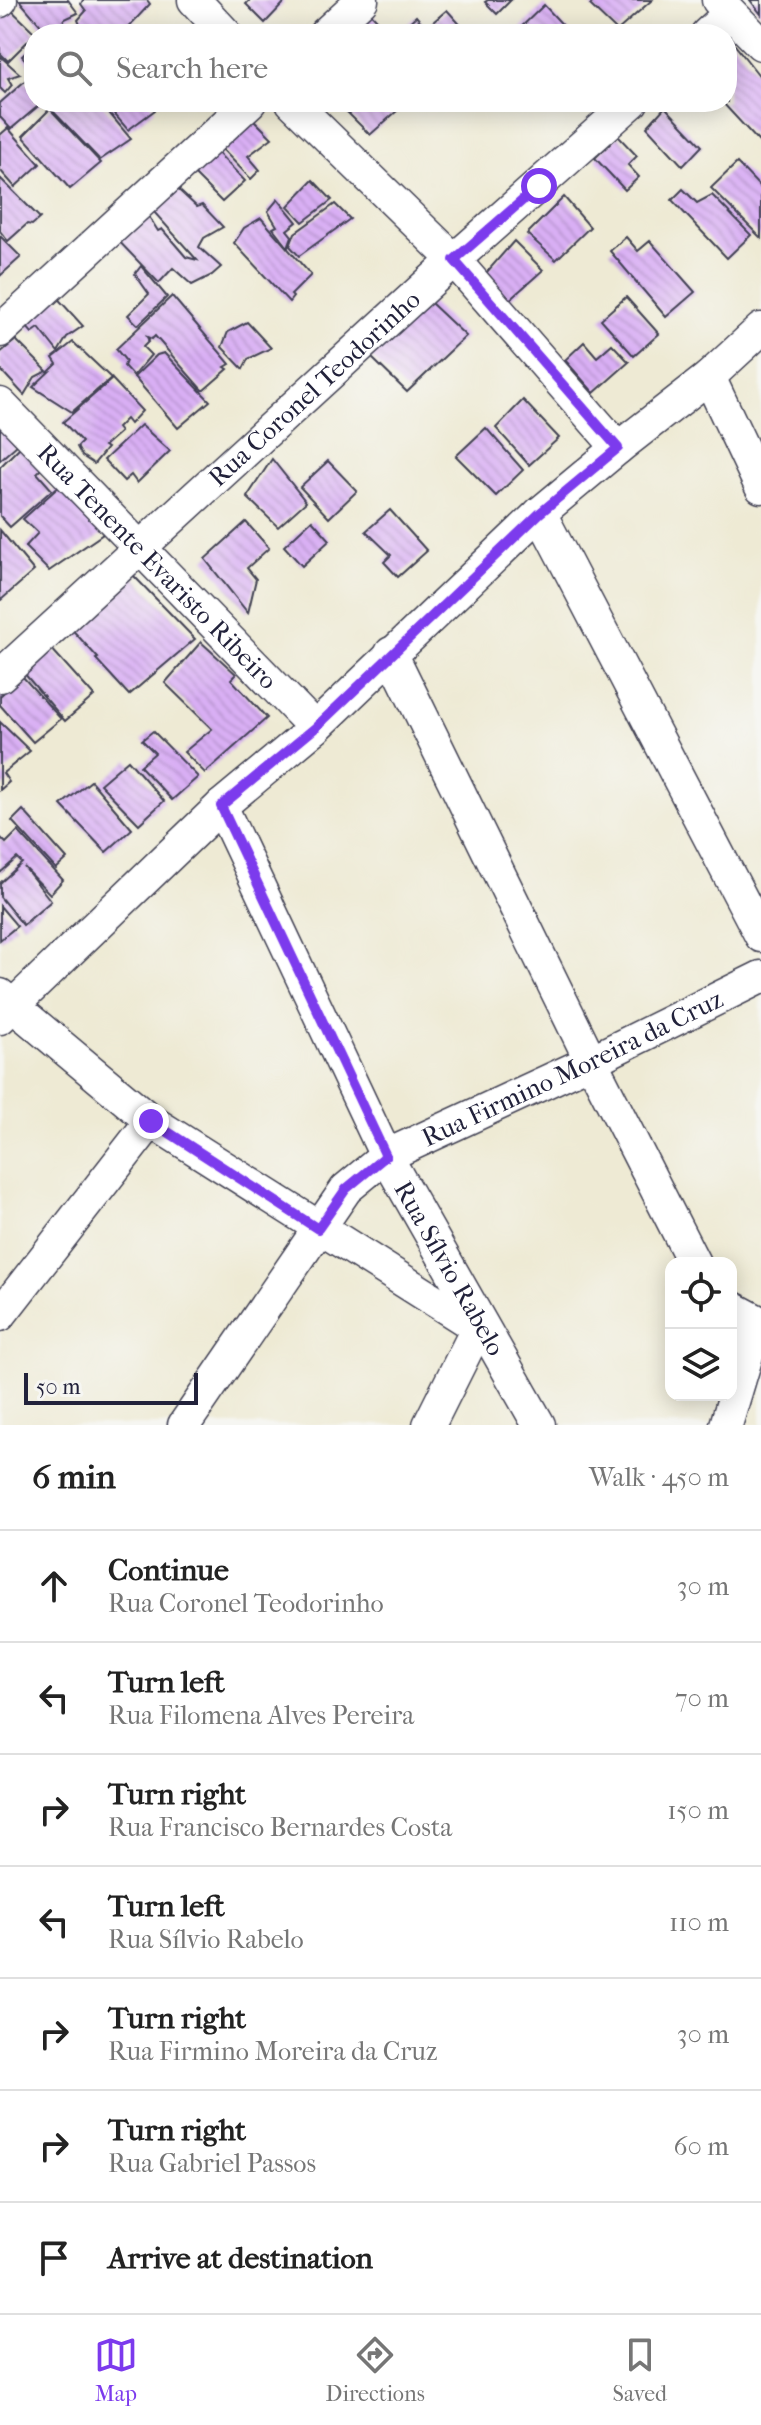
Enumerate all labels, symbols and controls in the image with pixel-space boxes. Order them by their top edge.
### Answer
search box [24,24,737,112]
icon: search [52,46,96,90]
text: Search here [116,51,268,86]
route start [521,168,557,204]
street label: Rua Coronel Teodorinho [202,284,426,493]
street label: Rua Tenente Evaristo Ribeiro [31,437,284,695]
street label: Rua Firmino Moreira da Cruz [417,983,728,1153]
route end [133,1103,169,1139]
street label: Rua Sílvio Rabelo [388,1175,512,1361]
map controls [665,1257,737,1401]
button: locate [665,1257,737,1329]
button: layers [665,1329,737,1401]
scale bar [24,1369,198,1405]
text: 50 m [36,1374,81,1400]
text: 6 min [32,1457,116,1497]
text: Walk · 450 m [589,1462,729,1493]
text: Continue [108,1553,229,1588]
icon: ahead [32,1564,76,1608]
text: 30 m [677,1571,729,1602]
text: Rua Coronel Teodorinho [108,1588,384,1619]
text: Turn left [108,1665,225,1700]
icon: left [32,1676,76,1720]
text: 70 m [675,1683,729,1714]
text: Rua Filomena Alves Pereira [108,1700,414,1731]
text: Turn right [108,1777,246,1812]
icon: right [32,1788,76,1832]
text: 150 m [667,1795,729,1826]
text: Rua Francisco Bernardes Costa [108,1812,452,1843]
text: Turn left [108,1889,225,1924]
icon: left [32,1900,76,1944]
text: 110 m [669,1907,729,1938]
text: Rua Sílvio Rabelo [108,1924,304,1955]
text: Turn right [108,2001,246,2036]
icon: right [32,2012,76,2056]
text: 30 m [677,2019,729,2050]
text: Rua Firmino Moreira da Cruz [108,2036,438,2067]
text: Turn right [108,2113,246,2148]
icon: right [32,2124,76,2168]
text: 60 m [673,2131,729,2162]
text: Rua Gabriel Passos [108,2148,316,2179]
icon: arrive [32,2236,76,2280]
text: Arrive at destination [108,2241,373,2276]
tab: Map [94,2333,138,2407]
tab: Directions [326,2333,425,2407]
tab: Saved [613,2333,667,2407]

